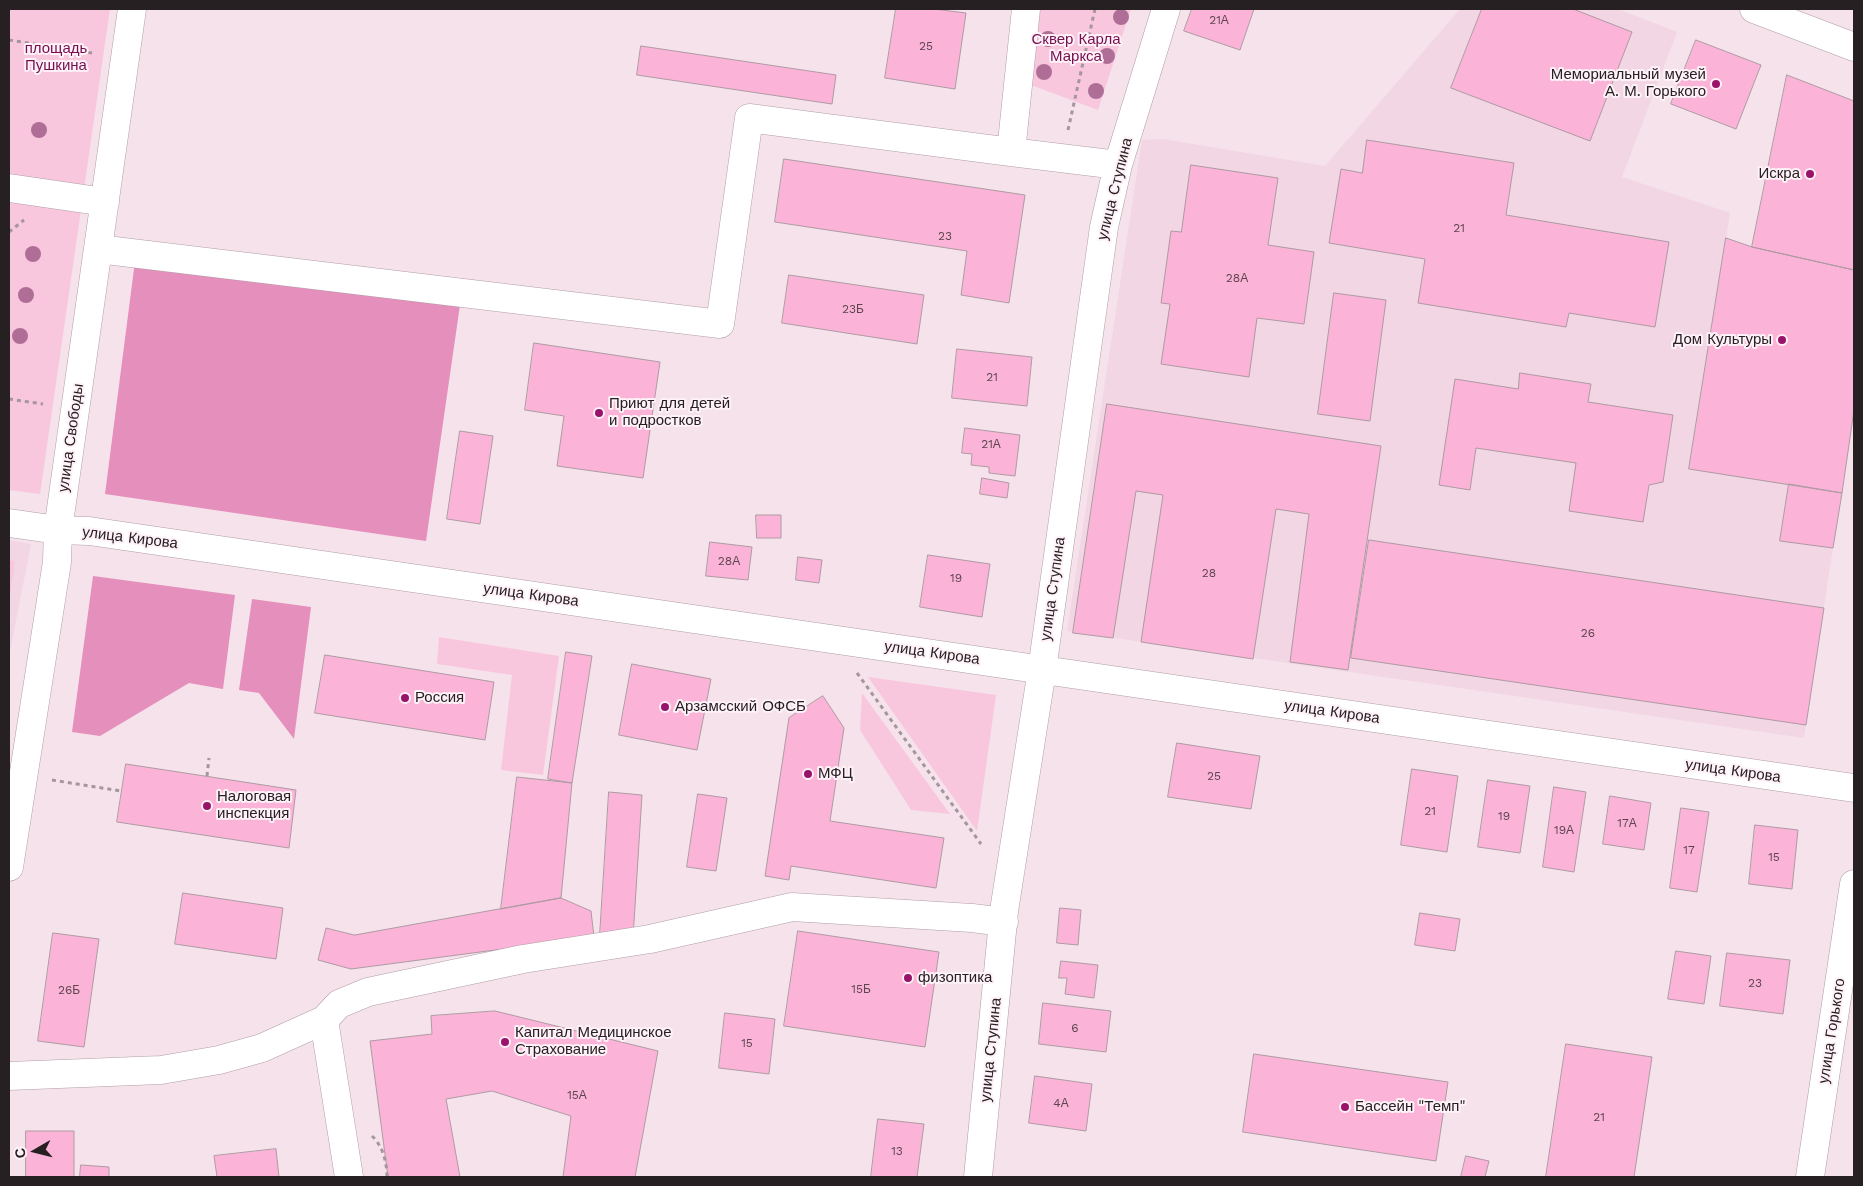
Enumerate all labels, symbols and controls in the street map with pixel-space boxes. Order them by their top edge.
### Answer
house number: 21А [1209,13,1229,27]
park label: Сквер Карла Маркса [1032,31,1120,66]
house number: 25 [919,39,933,53]
park label: площадь Пушкина [25,40,87,75]
place label: Мемориальный музей А. М. Горького [1551,66,1706,101]
marker: Мемориальный музей А. М. Горького [1710,78,1722,90]
street label: улица Ступина [1094,136,1136,242]
place label: Искра [1758,165,1800,183]
marker: Искра [1804,168,1816,180]
house number: 21 [1453,221,1465,235]
house number: 23 [938,229,952,243]
house number: 28А [1226,271,1248,285]
house number: 23Б [842,302,864,316]
place label: Дом Культуры [1673,331,1772,349]
marker: Дом Культуры [1776,334,1788,346]
house number: 21 [986,370,998,384]
street label: улица Свободы [54,383,88,493]
place label: Приют для детей и подростков [609,395,730,430]
marker: Приют для детей и подростков [593,407,605,419]
house number: 21А [981,437,1001,451]
street label: улица Кирова [81,523,179,553]
street label: улица Ступина [1037,536,1069,642]
house number: 28А [718,554,740,568]
house number: 28 [1202,566,1216,580]
house number: 19 [950,571,962,585]
street label: улица Кирова [482,579,580,611]
house number: 26 [1581,626,1595,640]
street label: улица Кирова [883,637,981,669]
place label: Россия [415,689,464,707]
marker: Россия [399,692,411,704]
street label: улица Кирова [1283,696,1381,728]
place label: Арзамсский ОФСБ [675,698,806,716]
marker: Арзамсский ОФСБ [659,701,671,713]
street label: улица Кирова [1684,755,1782,787]
place label: МФЦ [818,765,853,783]
marker: МФЦ [802,768,814,780]
house number: 25 [1207,769,1221,783]
place label: Налоговая инспекция [217,788,291,823]
marker: Налоговая инспекция [201,800,213,812]
house number: 21 [1424,804,1436,818]
house number: 19 [1498,809,1510,823]
house number: 17А [1617,816,1637,830]
house number: 19А [1554,823,1574,837]
house number: 17 [1683,843,1695,857]
house number: 15 [1768,850,1780,864]
place label: физоптика [918,969,992,987]
marker: физоптика [902,972,914,984]
house number: 23 [1748,976,1762,990]
street label: улица Горького [1815,977,1849,1085]
house number: 15Б [851,982,871,996]
house number: 26Б [58,983,80,997]
street label: улица Ступина [977,997,1005,1103]
house number: 6 [1071,1021,1079,1035]
place label: Капитал Медицинское Страхование [515,1024,671,1059]
marker: Капитал Медицинское Страхование [499,1036,511,1048]
house number: 15 [741,1036,753,1050]
house number: 15А [567,1088,587,1102]
house number: 4А [1053,1096,1069,1110]
place label: Бассейн "Темп" [1355,1098,1465,1116]
marker: Бассейн "Темп" [1339,1101,1351,1113]
house number: 21 [1593,1110,1605,1124]
north arrow [10,1126,60,1176]
house number: 13 [891,1144,903,1158]
text: С [12,1147,29,1159]

